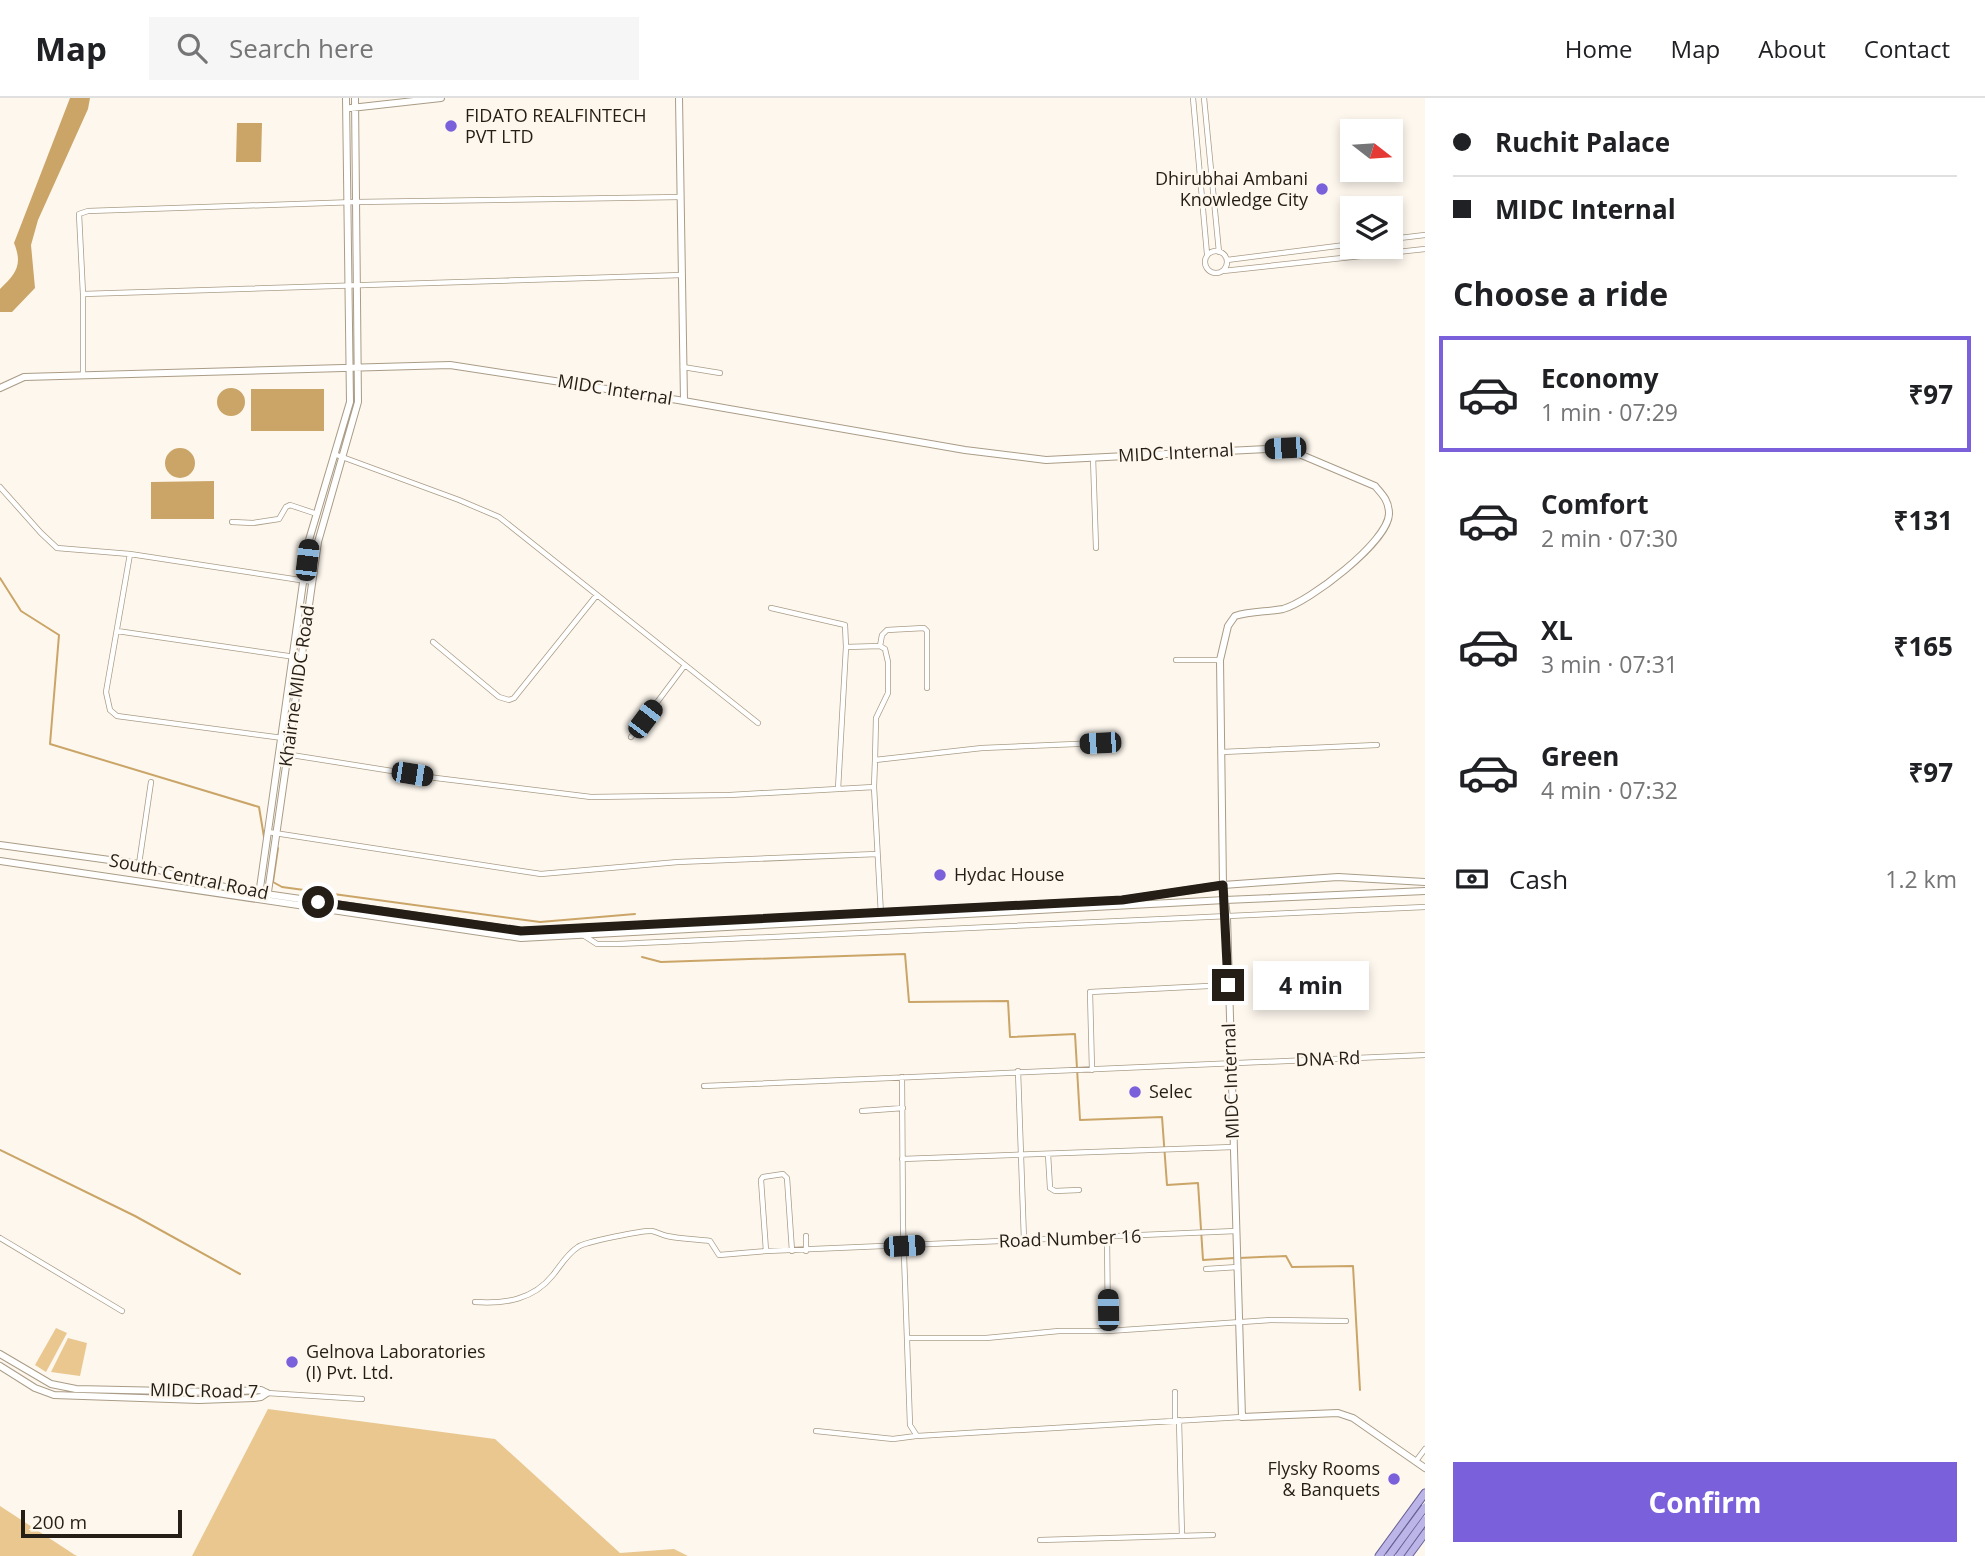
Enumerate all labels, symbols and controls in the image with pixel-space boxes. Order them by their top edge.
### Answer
search box [149,17,639,80]
text: Map [35,26,107,71]
icon: search [173,29,211,67]
text: Search here [229,30,374,66]
text: Home [1565,32,1633,65]
text: Map [1671,32,1720,65]
text: About [1758,32,1826,65]
text: Contact [1864,32,1950,65]
place label: FIDATO REALFINTECH PVT LTD [465,103,647,148]
marker: FIDATO REALFINTECH PVT LTD [443,118,459,134]
north arrow [1340,119,1404,182]
map controls [1340,119,1403,259]
text: Ruchit Palace [1495,124,1670,160]
place label: Dhirubhai Ambani Knowledge City [1155,166,1309,211]
marker: Dhirubhai Ambani Knowledge City [1314,181,1330,197]
text: MIDC Internal [1495,191,1676,227]
button: layers [1340,196,1403,259]
text: Choose a ride [1453,272,1668,315]
text: Economy [1541,360,1659,396]
icon: car [1457,363,1520,426]
street label: MIDC Internal [556,368,674,410]
text: ₹97 [1908,376,1953,412]
text: 1 min · 07:29 [1541,396,1678,428]
car [1264,436,1307,460]
street label: MIDC Internal [1117,437,1234,467]
text: Comfort [1541,486,1648,522]
icon: car [1457,489,1520,552]
text: ₹131 [1894,502,1953,538]
text: 2 min · 07:30 [1541,522,1678,554]
car [295,538,320,582]
street label: Khairne MIDC Road [273,603,319,768]
text: XL [1541,612,1573,648]
icon: car [1457,615,1520,678]
text: ₹165 [1894,628,1953,664]
text: 3 min · 07:31 [1541,648,1678,680]
car [624,696,667,742]
car [1079,731,1122,755]
text: Green [1541,738,1619,774]
icon: car [1457,741,1520,804]
text: ₹97 [1908,754,1953,790]
car [390,760,435,788]
text: 4 min · 07:32 [1541,774,1678,806]
street label: South Central Road [107,847,271,905]
icon: cash [1453,860,1491,898]
text: Cash [1509,861,1568,897]
place label: Hydac House [954,862,1064,886]
text: 1.2 km [1885,863,1957,895]
marker: Hydac House [932,867,948,883]
route start [302,886,334,918]
callout: 4 min [1252,960,1368,1010]
route end [1212,969,1244,1001]
text: 4 min [1279,969,1343,1001]
street label: MIDC Internal [1216,1023,1244,1139]
street label: DNA Rd [1295,1045,1361,1071]
place label: Selec [1149,1079,1193,1103]
marker: Selec [1127,1084,1143,1100]
street label: Road Number 16 [998,1224,1142,1252]
car [883,1234,926,1258]
car [1098,1289,1119,1331]
place label: Gelnova Laboratories (I) Pvt. Ltd. [306,1339,486,1384]
marker: Gelnova Laboratories (I) Pvt. Ltd. [284,1354,300,1370]
street label: MIDC Road 7 [150,1377,258,1403]
place label: Flysky Rooms & Banquets [1267,1456,1380,1501]
button: Confirm [1453,1462,1957,1542]
marker: Flysky Rooms & Banquets [1386,1471,1402,1487]
scale bar [21,1507,182,1539]
text: 200 m [32,1509,87,1535]

